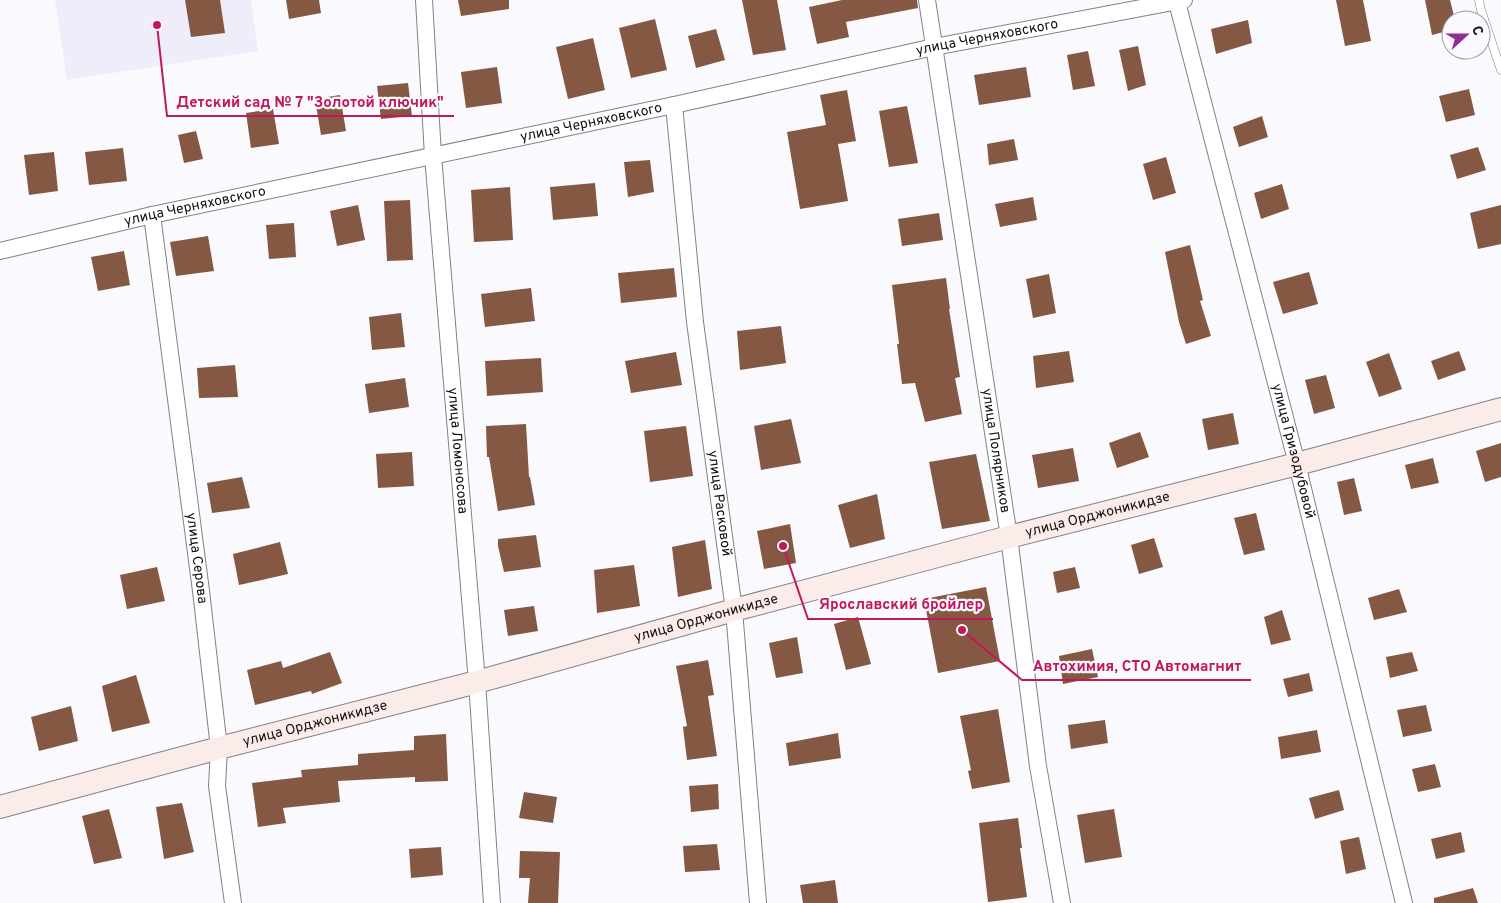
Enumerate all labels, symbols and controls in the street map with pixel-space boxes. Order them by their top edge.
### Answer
north arrow [1441,10,1491,60]
street label: улица Черняховского [914,15,1060,59]
text: С [1467,24,1486,38]
callout: Детский сад № 7 "Золотой ключик" [167,86,454,116]
text: Детский сад № 7 "Золотой ключик" [176,94,444,113]
street label: улица Черняховского [519,99,664,146]
street label: улица Черняховского [122,183,267,230]
street label: улица Гризодубовой [1268,382,1319,520]
street label: улица Ломоносова [444,387,471,514]
street label: улица Полярников [978,387,1014,514]
street label: улица Расковой [704,449,735,557]
street label: улица Орджоникидзе [1024,488,1172,541]
street label: улица Серова [182,512,211,604]
callout: Ярославский бройлер [808,589,993,619]
street label: улица Орджоникидзе [632,590,780,646]
text: Ярославский бройлер [819,596,983,615]
callout: Автохимия, СТО Автомагнит [1022,650,1251,680]
text: Автохимия, СТО Автомагнит [1033,658,1241,677]
street label: улица Орджоникидзе [241,697,389,750]

